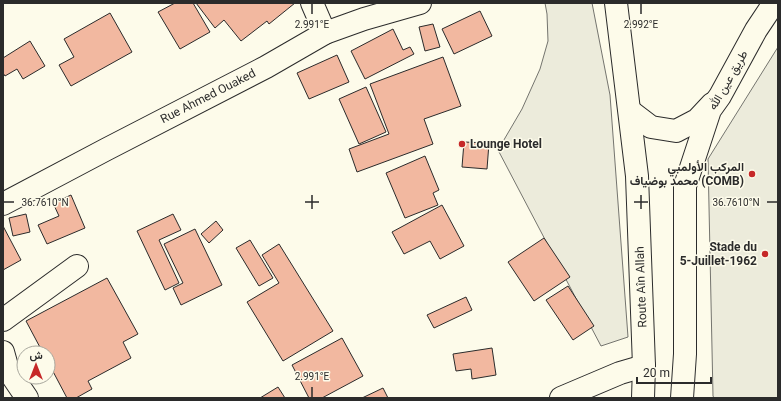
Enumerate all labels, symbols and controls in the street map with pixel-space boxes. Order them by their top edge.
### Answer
text: 2.991°E [295,19,330,30]
text: 2.992°E [624,19,659,30]
street label: طريق عين الله [705,48,752,113]
street label: Rue Ahmed Ouaked [158,66,258,126]
place label: Lounge Hotel [470,137,542,151]
marker: Lounge Hotel [457,139,467,149]
place label: المركب الأولمبي محمد بوضياف (COMB) [630,160,744,189]
marker: المركب الأولمبي محمد بوضياف (COMB) [747,169,757,179]
text: 36.7610°N [21,197,69,208]
text: 36.7610°N [712,197,760,208]
place label: Stade du 5-Juillet-1962 [680,240,757,268]
street label: Route Aîn Allah [633,246,649,328]
marker: Stade du 5-Juillet-1962 [760,249,770,259]
north arrow [16,345,56,385]
text: ش [29,349,43,362]
scale bar [637,359,711,385]
text: 20 m [643,366,670,380]
text: 2.991°E [295,371,330,382]

